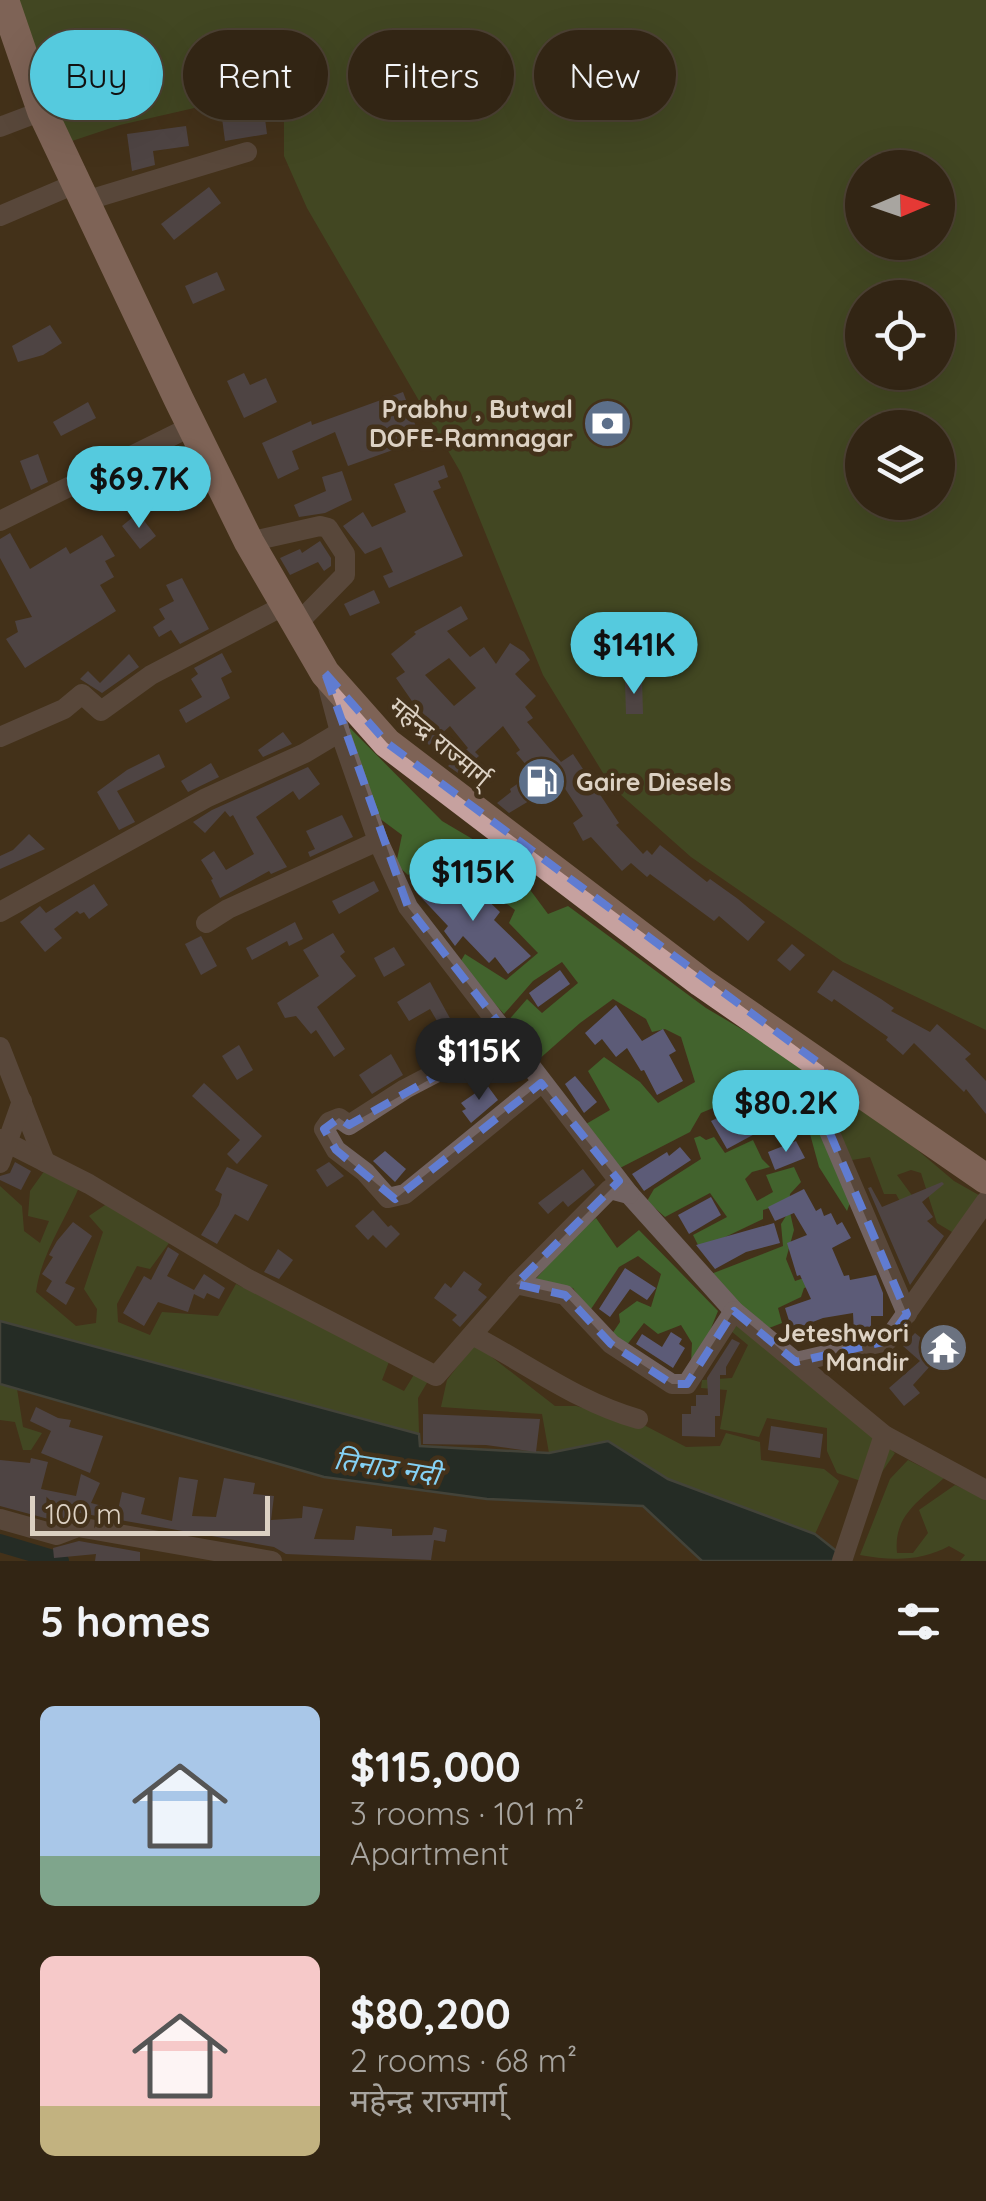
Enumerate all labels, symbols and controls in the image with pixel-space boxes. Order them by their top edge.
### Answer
chip: Buy [30,30,163,120]
chip: Rent [183,30,328,120]
chip: Filters [348,30,514,120]
chip: New [534,30,676,120]
north arrow [845,150,955,260]
map controls [845,150,955,520]
button: locate [845,280,955,390]
place label: Prabhu , Butwal DOFE-Ramnagar [369,393,573,453]
bank icon: Prabhu , Butwal DOFE-Ramnagar [582,397,634,449]
button: layers [845,410,955,520]
pin: $69.7K [58,446,220,531]
text: $69.7K [89,458,189,498]
pin: $141K [564,612,704,697]
text: $141K [593,624,675,664]
street label: महेन्द्र राज्मार्ग् [383,690,500,796]
fuel station icon: Gaire Diesels [515,756,567,808]
place label: Gaire Diesels [576,766,732,797]
pin: $115K [403,839,543,924]
text: $115K [431,851,515,891]
pin: $115K [409,1018,549,1103]
text: $115K [437,1030,521,1070]
pin: $80.2K [705,1070,867,1155]
text: $80.2K [734,1082,838,1122]
place label: Jeteshwori Mandir [777,1317,909,1377]
temple icon: Jeteshwori Mandir [918,1321,970,1373]
water label: तिनाउ नदी [332,1441,447,1493]
scale bar [30,1491,270,1536]
text: 100 m [45,1496,122,1531]
icon: filters [891,1594,946,1649]
text: 5 homes [40,1595,211,1648]
text: $115,000 [350,1740,521,1793]
icon: home [120,1746,240,1866]
text: 3 rooms · 101 m² [350,1793,584,1833]
text: Apartment [350,1833,509,1873]
text: $80,200 [350,1987,511,2040]
icon: home [120,1996,240,2116]
text: 2 rooms · 68 m² [350,2040,577,2080]
text: महेन्द्र राज्मार्ग् [350,2080,507,2120]

